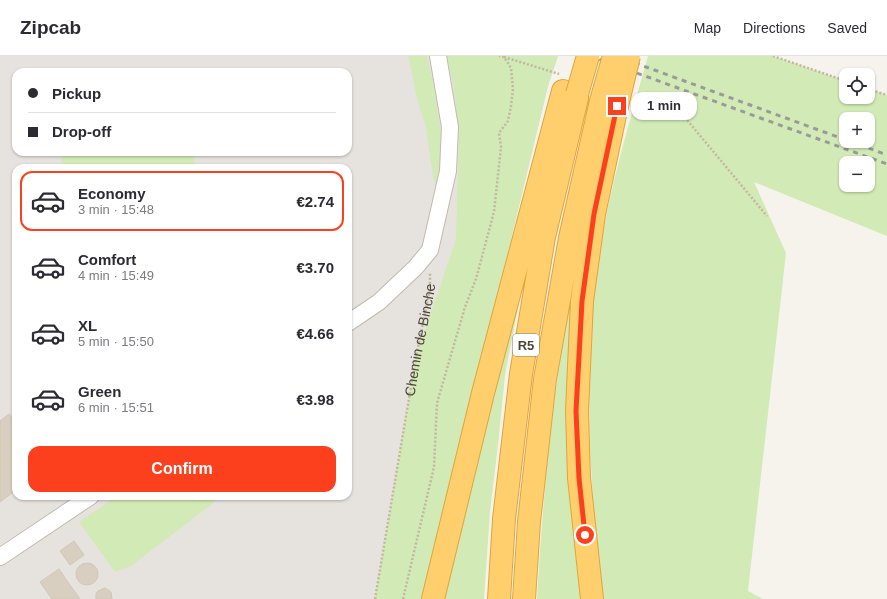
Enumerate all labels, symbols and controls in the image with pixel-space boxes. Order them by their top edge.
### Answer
text: Zipcab [20,17,81,38]
text: Map [694,20,721,36]
text: Directions [743,20,805,36]
text: Saved [827,20,867,36]
map controls [839,68,875,192]
button: locate [839,68,875,104]
text: Pickup [52,85,101,102]
callout: 1 min [631,92,697,120]
route end [608,97,626,115]
text: 1 min [647,98,681,113]
button: + [839,112,875,148]
text: Drop-off [52,123,111,140]
button: − [839,156,875,192]
icon: car [30,183,66,219]
text: Economy [78,185,146,202]
text: €2.74 [296,193,334,210]
text: 3 min · 15:48 [78,202,154,217]
icon: car [30,249,66,285]
text: Comfort [78,251,136,268]
text: €3.70 [296,259,334,276]
text: 4 min · 15:49 [78,268,154,283]
street label: Chemin de Binche [401,283,438,398]
icon: car [30,315,66,351]
text: XL [78,317,97,334]
text: €4.66 [296,325,334,342]
text: 5 min · 15:50 [78,334,154,349]
road number: R5 [513,334,539,356]
icon: car [30,381,66,417]
text: Green [78,383,121,400]
text: €3.98 [296,391,334,408]
text: 6 min · 15:51 [78,400,154,415]
button: Confirm [28,446,336,492]
route start [576,526,594,544]

